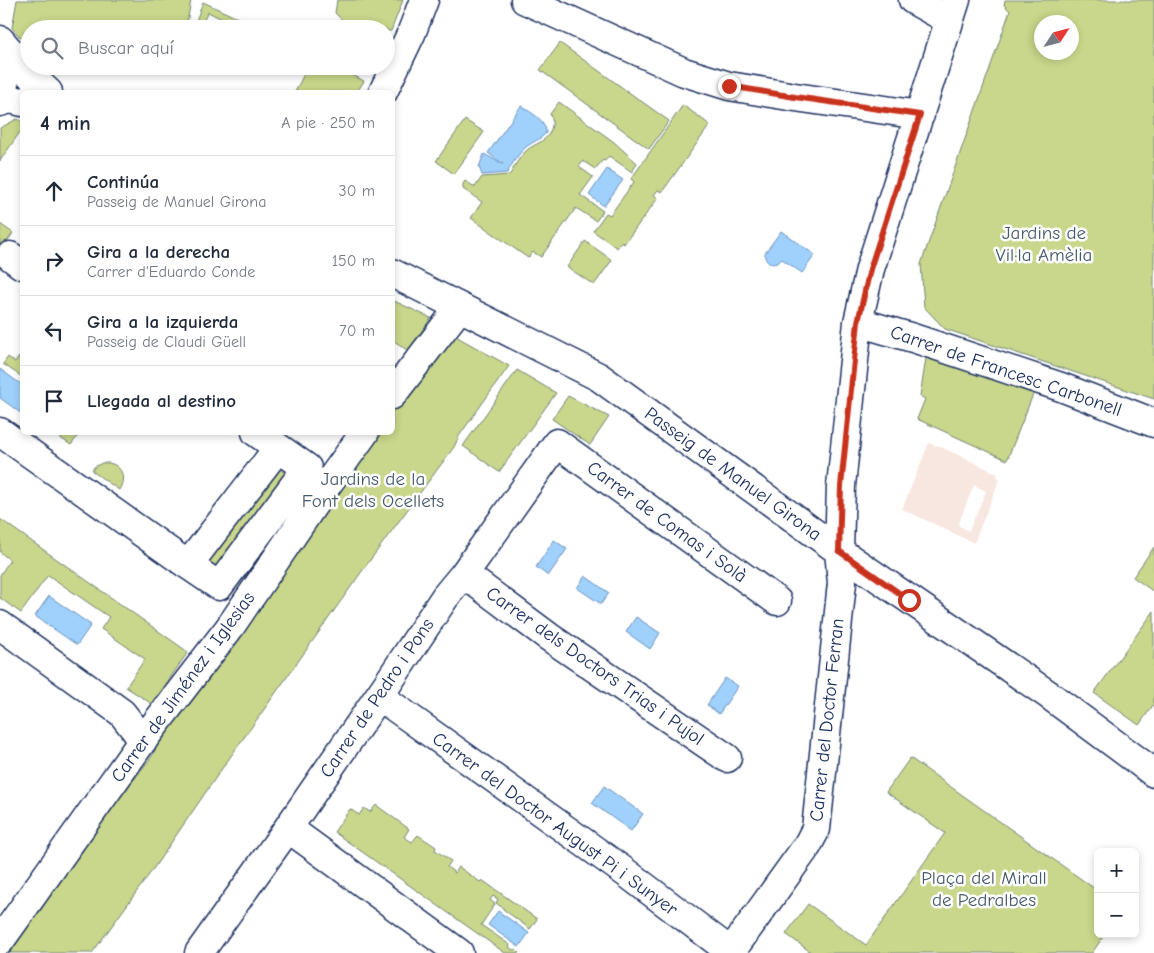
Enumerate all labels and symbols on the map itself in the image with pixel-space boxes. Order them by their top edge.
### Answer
north arrow [1034,15,1079,60]
route end [718,75,741,98]
park label: Jardins de Vil·la Amèlia [996,222,1092,266]
street label: Carrer de Francesc Carbonell [887,321,1125,421]
street label: Passeig de Manuel Girona [640,402,826,546]
street label: Carrer de Comas i Solà [583,457,751,587]
park label: Jardins de la Font dels Ocellets [302,468,444,512]
street label: Carrer dels Doctors Trias i Pujol [482,582,708,750]
street label: Carrer de Jiménez i Iglesias [106,587,260,787]
route start [898,589,921,612]
street label: Carrer de Pedro i Pons [315,614,439,782]
street label: Carrer del Doctor Ferran [805,617,849,823]
street label: Carrer del Doctor August Pi i Sunyer [428,728,682,921]
park label: Plaça del Mirall de Pedralbes [921,867,1047,911]

